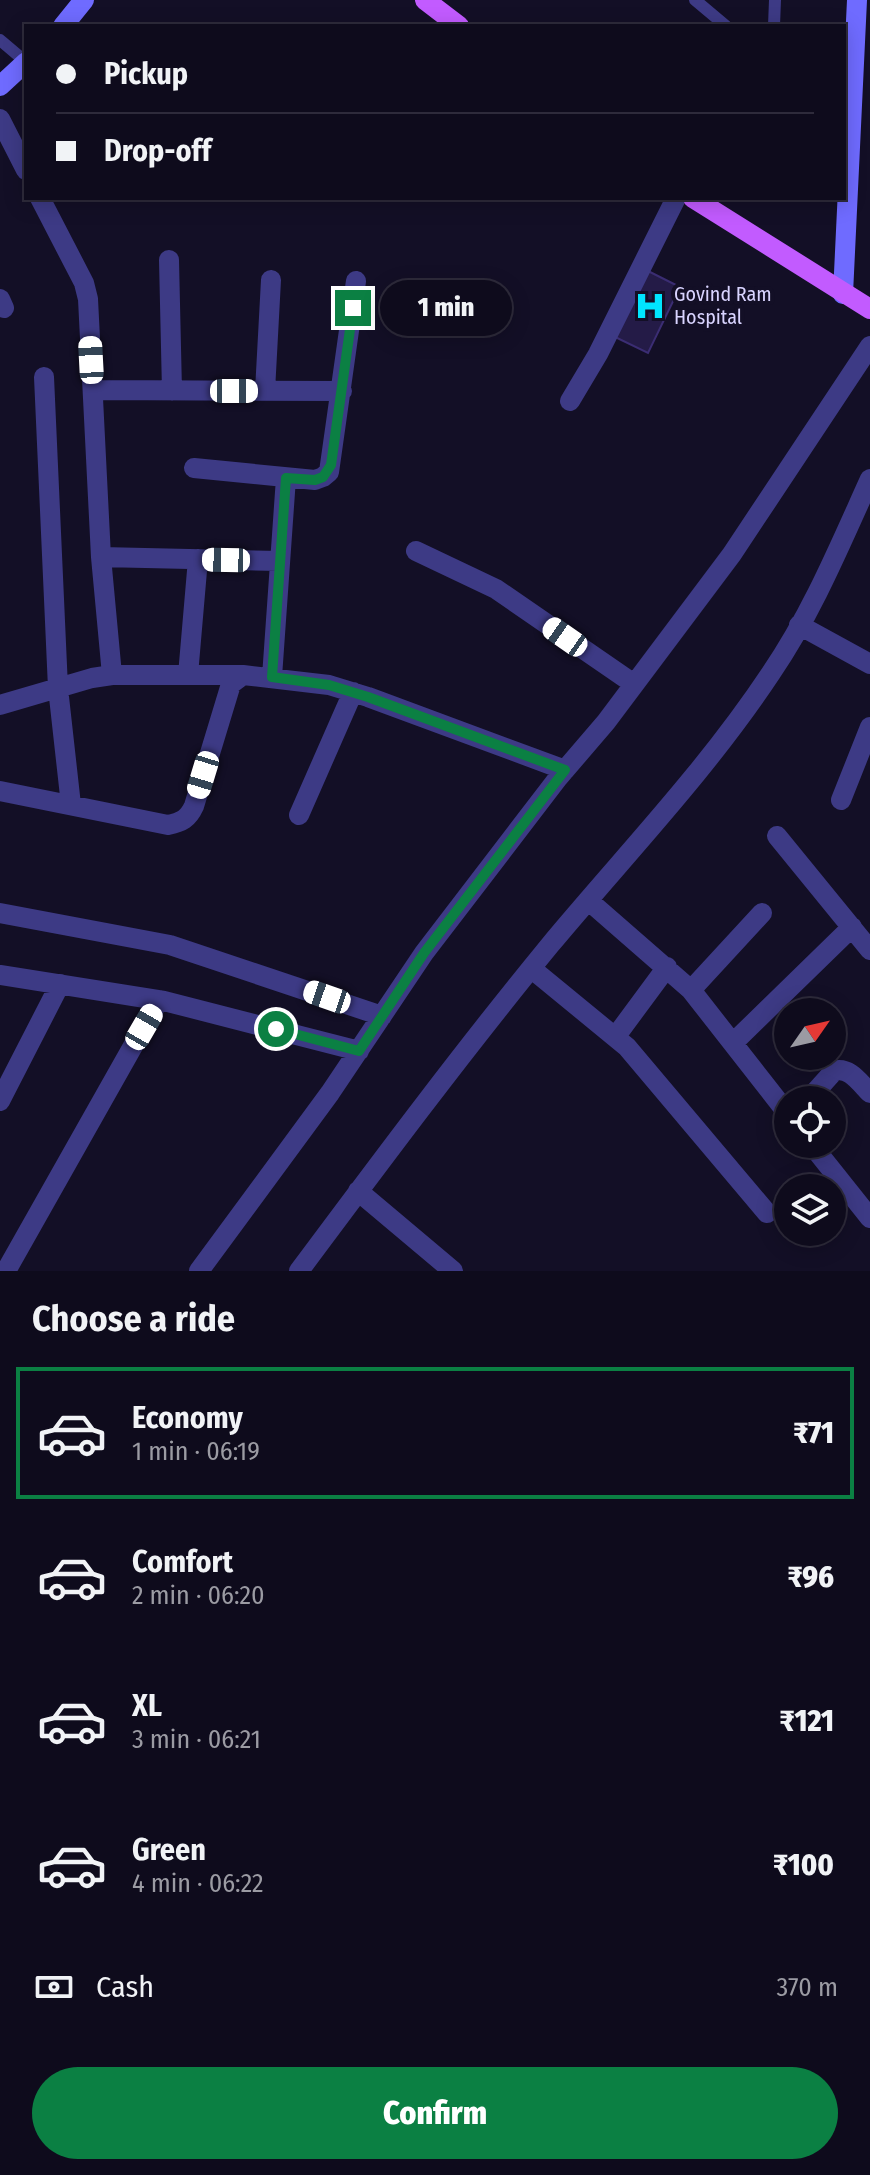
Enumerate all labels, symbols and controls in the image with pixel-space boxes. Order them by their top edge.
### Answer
text: Pickup [104,56,188,92]
text: Drop-off [104,133,211,169]
callout: 1 min [381,280,513,336]
place label: Govind Ram Hospital [674,282,772,329]
hospital icon: Govind Ram Hospital [633,289,667,323]
route end [335,290,371,326]
text: 1 min [418,292,474,323]
car [78,335,104,385]
car [210,379,258,403]
car [202,548,250,572]
car [538,613,592,661]
car [185,749,221,801]
car [300,978,354,1016]
north arrow [774,998,846,1070]
map controls [774,998,846,1246]
car [122,1000,166,1054]
route start [258,1011,294,1047]
button: locate [774,1086,846,1158]
button: layers [774,1174,846,1246]
text: Choose a ride [32,1297,235,1341]
icon: car [36,1397,108,1469]
text: Economy [132,1400,243,1436]
text: ₹71 [793,1415,834,1451]
text: 1 min · 06:19 [132,1436,260,1467]
icon: car [36,1541,108,1613]
text: Comfort [132,1544,233,1580]
text: ₹96 [787,1559,834,1595]
text: 2 min · 06:20 [132,1580,265,1611]
icon: car [36,1685,108,1757]
text: XL [132,1688,162,1724]
text: ₹121 [780,1703,834,1739]
text: 3 min · 06:21 [132,1724,261,1755]
icon: car [36,1829,108,1901]
text: Green [132,1832,206,1868]
text: ₹100 [773,1847,834,1883]
text: 4 min · 06:22 [132,1868,264,1899]
icon: cash [32,1965,76,2009]
text: Cash [96,1969,154,2005]
text: 370 m [777,1972,838,2003]
button: Confirm [32,2067,838,2159]

